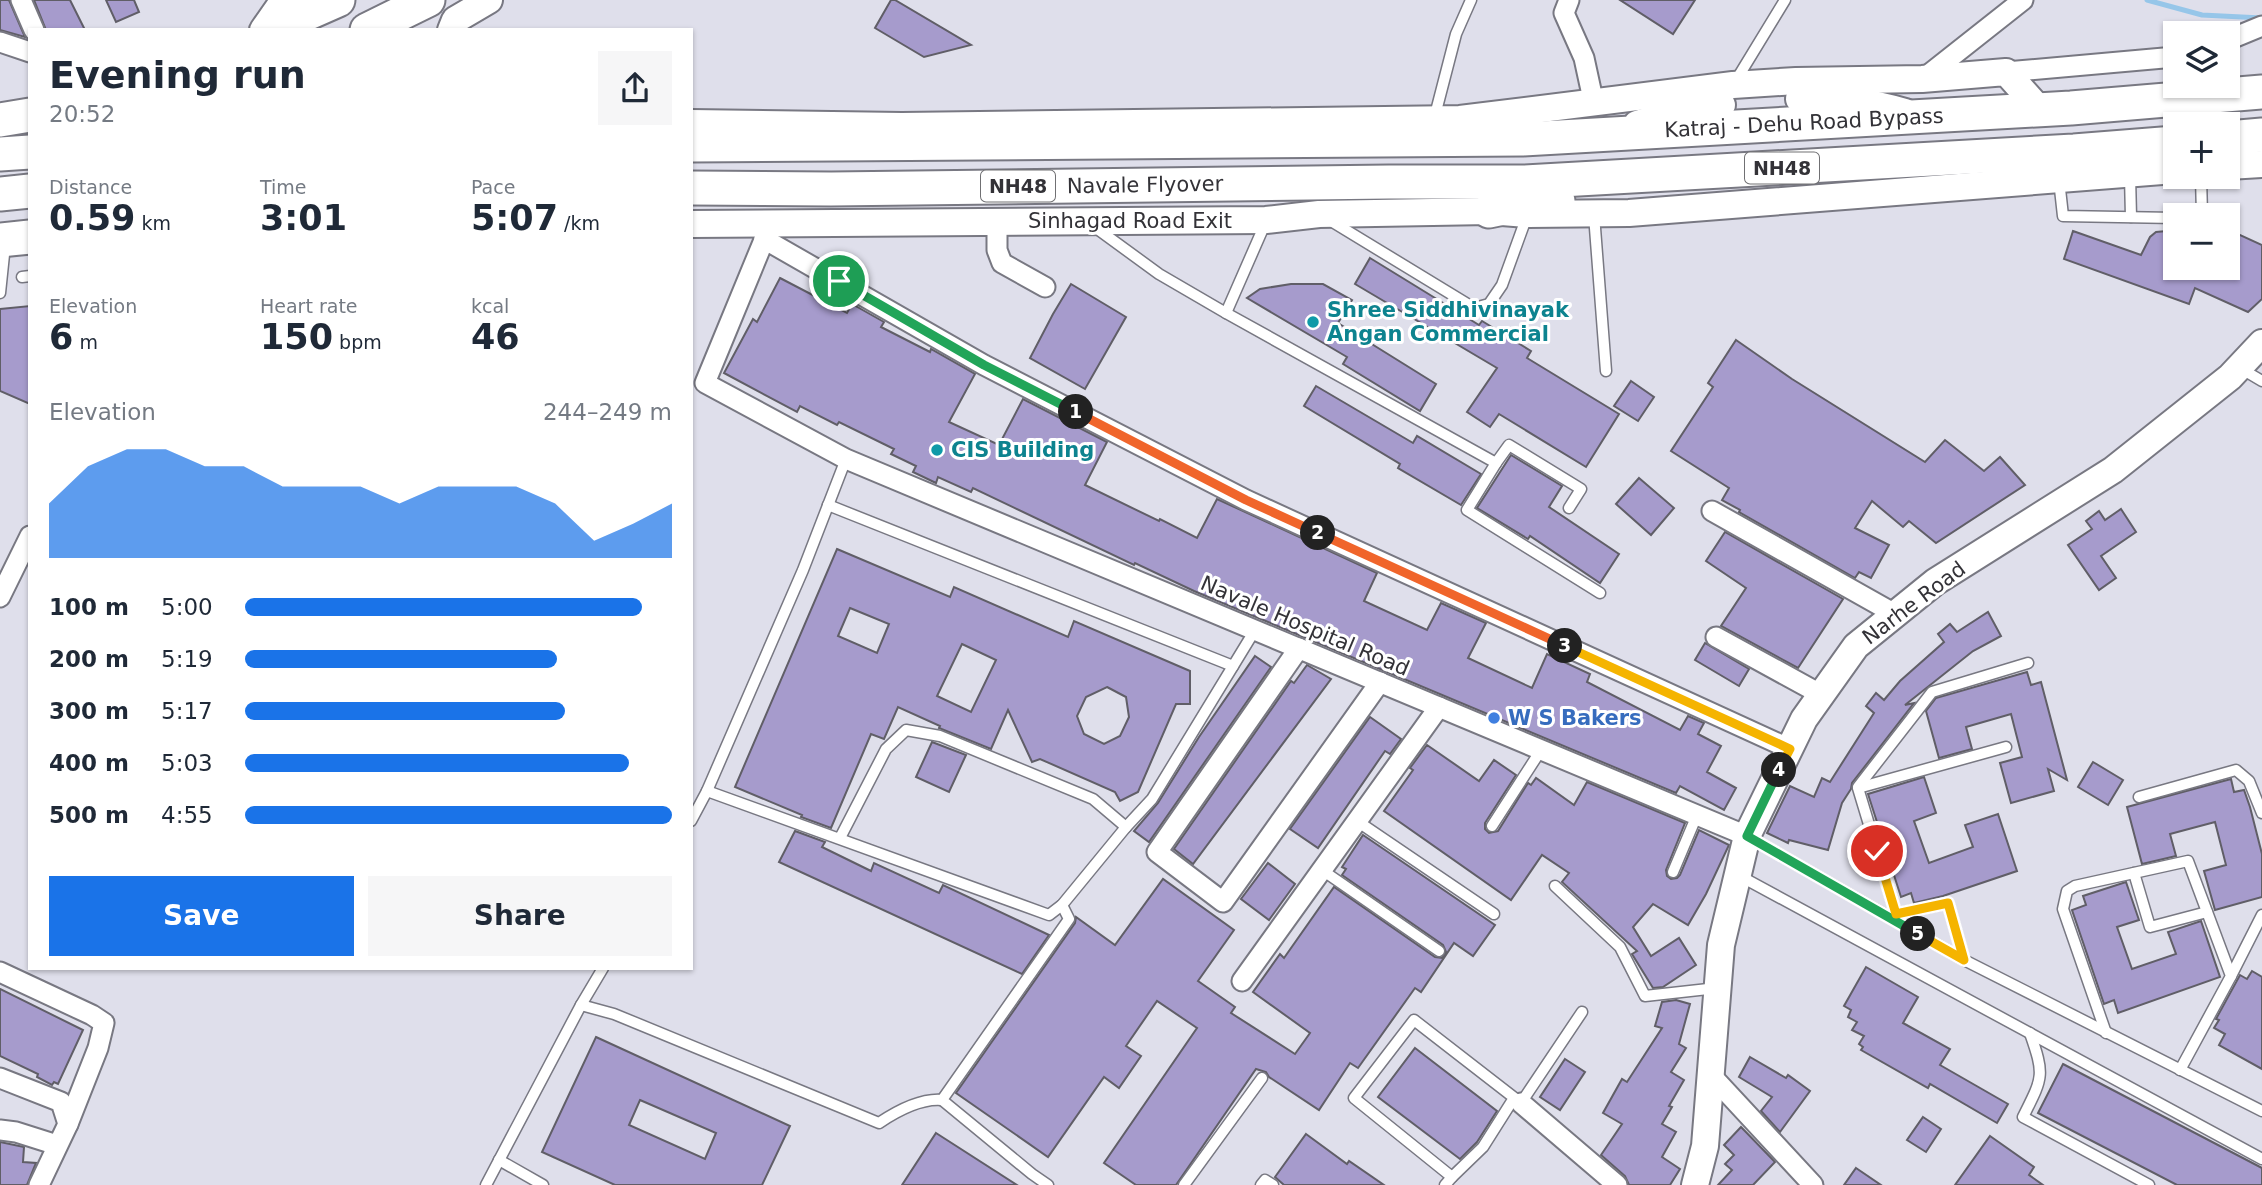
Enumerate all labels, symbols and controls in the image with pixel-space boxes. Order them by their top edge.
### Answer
map controls [2163,21,2240,280]
button: layers [2163,21,2240,98]
button: share [598,51,672,125]
text: Evening run [49,53,306,97]
text: 20:52 [49,101,115,127]
street label: Katraj - Dehu Road Bypass [1664,104,1944,142]
button: + [2163,112,2240,189]
road number: NH48 [1745,152,1819,184]
road number: NH48 [981,170,1055,202]
street label: Navale Flyover [1067,172,1224,198]
text: Distance [49,176,132,198]
text: Time [260,176,307,198]
text: Pace [471,176,515,198]
text: 0.59 [49,198,135,238]
text: 3:01 [260,198,347,238]
text: 5:07 [471,198,558,238]
button: − [2163,203,2240,280]
street label: Sinhagad Road Exit [1028,209,1232,233]
text: km [135,212,171,234]
text: /km [558,212,600,234]
pin [809,251,869,311]
icon: arrive [820,262,858,300]
text: Elevation [49,295,137,317]
text: Heart rate [260,295,358,317]
text: kcal [471,295,509,317]
place label: Shree Siddhivinayak Angan Commercial [1327,298,1570,346]
marker: Shree Siddhivinayak Angan Commercial [1305,314,1321,330]
text: 6 [49,317,73,357]
text: 150 [260,317,333,357]
text: 46 [471,317,520,357]
text: m [73,331,98,353]
text: bpm [333,331,382,353]
pin: 1 [1058,394,1094,430]
text: Elevation [49,399,156,425]
text: 244–249 m [543,399,672,425]
text: 1 [1069,400,1082,422]
place label: CIS Building [951,438,1094,462]
marker: CIS Building [929,442,945,458]
pin: 2 [1300,516,1336,550]
text: 2 [1311,521,1324,543]
street label: Narhe Road [1858,557,1970,649]
street label: Navale Hospital Road [1197,571,1413,681]
text: 100 m [49,594,129,620]
text: 5:00 [161,594,213,620]
pin: 3 [1548,628,1582,664]
text: 3 [1558,634,1571,656]
text: 200 m [49,646,129,672]
text: 5:19 [161,646,213,672]
text: 300 m [49,698,129,724]
text: 5:17 [161,698,213,724]
place label: W S Bakers [1508,706,1642,730]
marker: W S Bakers [1486,710,1502,726]
text: 400 m [49,750,129,776]
text: 5:03 [161,750,213,776]
pin: 4 [1762,752,1796,788]
text: 4 [1772,758,1785,780]
text: 500 m [49,802,129,828]
text: 4:55 [161,802,213,828]
pin [1847,821,1907,881]
icon: check [1858,832,1896,870]
button: Save [49,876,354,956]
button: Share [368,876,672,956]
pin: 5 [1900,916,1936,951]
text: 5 [1911,922,1924,944]

